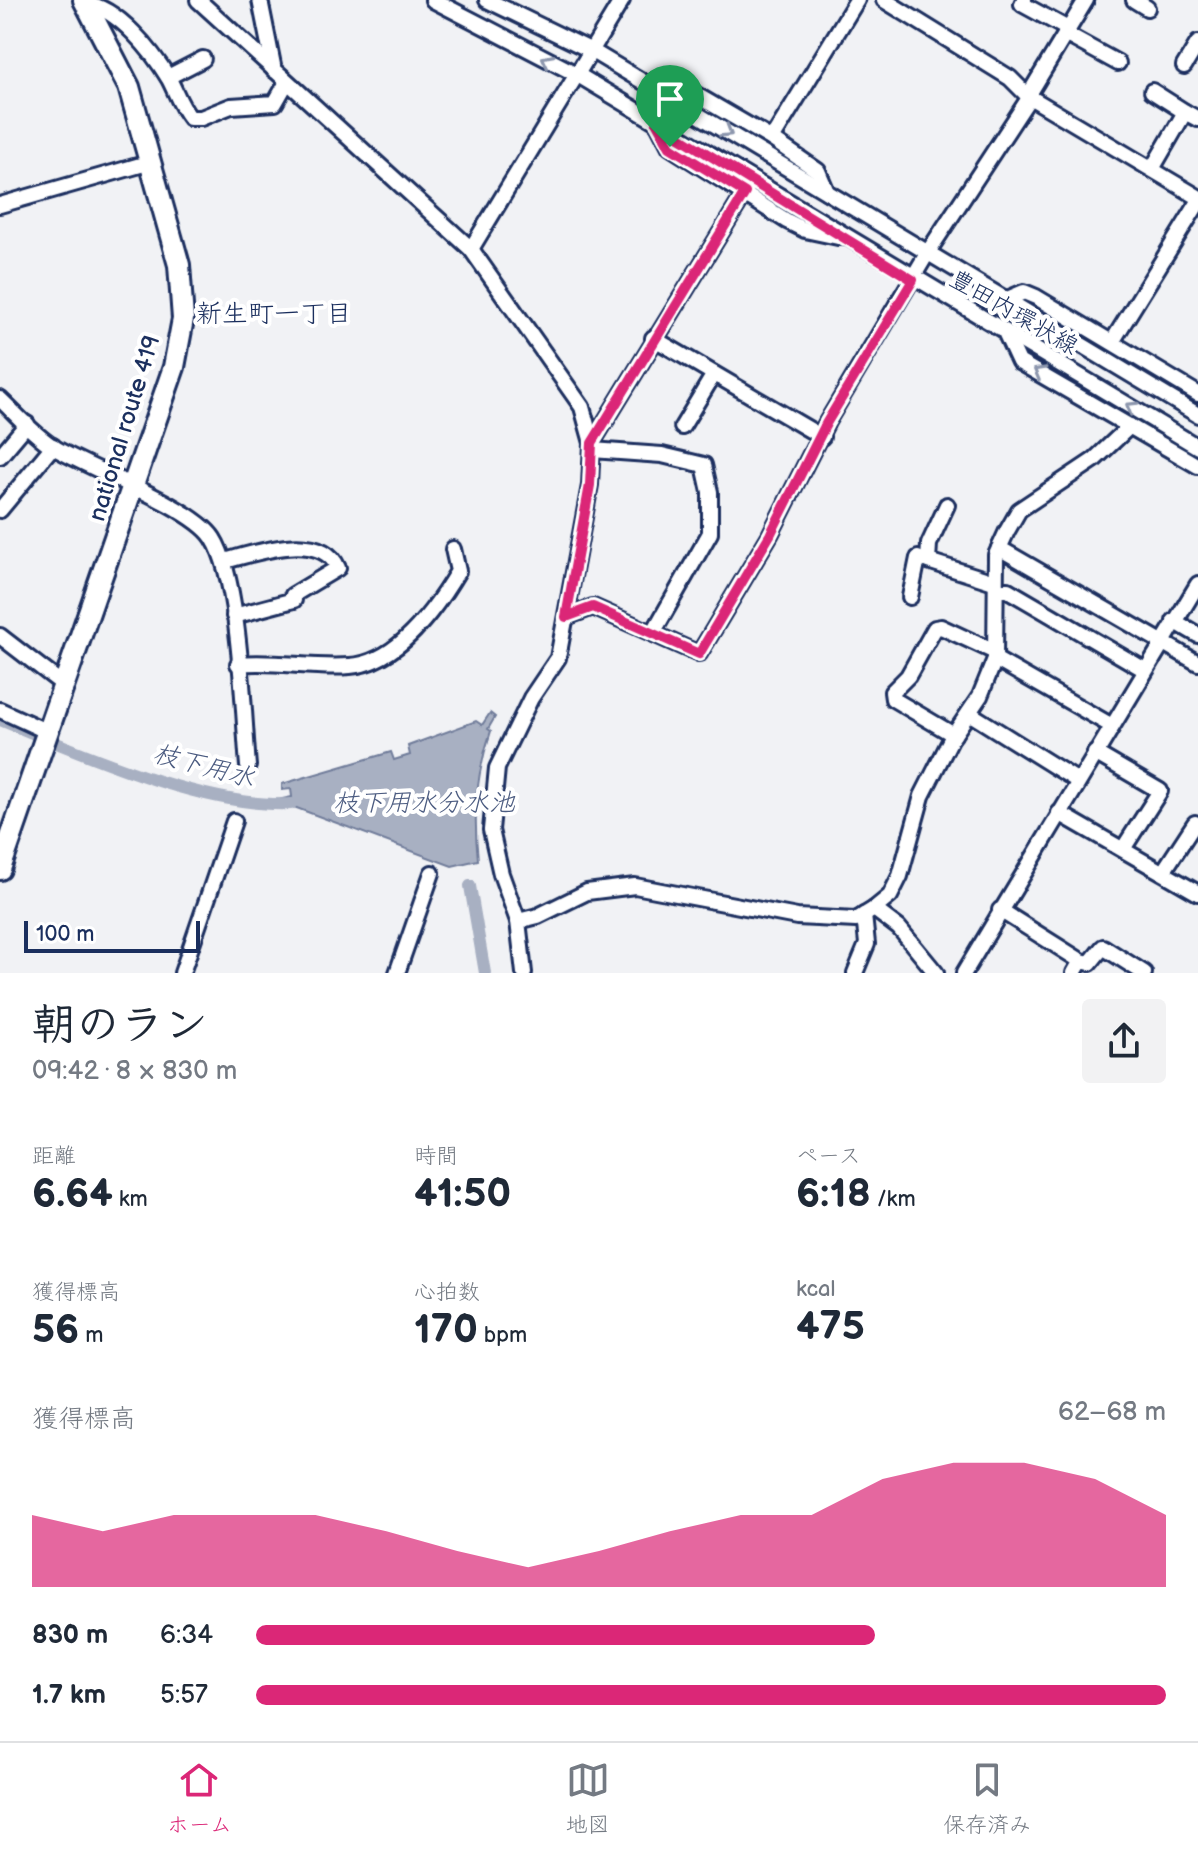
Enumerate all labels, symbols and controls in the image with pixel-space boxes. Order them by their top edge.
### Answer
one-way arrow [540,54,555,69]
pin [636,65,704,147]
icon: arrive [648,77,692,121]
one-way arrow [718,122,733,138]
street label: 豊田内環状線 [944,264,1083,361]
district label: 新生町一丁目 [196,299,352,330]
street label: national route 419 [82,332,167,525]
one-way arrow [1033,367,1047,382]
one-way arrow [1125,401,1140,416]
water label: 枝下用水 [149,738,258,795]
water label: 枝下用水分水池 [333,788,516,819]
scale bar [24,917,200,953]
text: 100 m [36,921,95,948]
text: 朝のラン [32,999,208,1052]
button: share [1082,999,1166,1083]
text: 09:42 · 8 × 830 m [32,1056,237,1087]
text: 距離 [32,1143,76,1170]
text: 時間 [414,1143,458,1170]
text: ペース [796,1143,861,1170]
text: 6.64 [32,1170,113,1218]
text: 41:50 [414,1170,511,1218]
text: 6:18 [796,1170,871,1218]
text: km [113,1186,148,1213]
text: /km [871,1186,916,1213]
text: kcal [796,1276,835,1303]
text: 獲得標高 [32,1279,120,1306]
text: 心拍数 [414,1279,480,1306]
text: 475 [796,1303,865,1351]
text: 56 [32,1306,79,1354]
text: 170 [414,1306,478,1354]
text: m [79,1322,103,1349]
text: bpm [478,1322,527,1349]
text: 62–68 m [1058,1397,1166,1428]
text: 獲得標高 [32,1404,136,1435]
text: 830 m [32,1620,108,1651]
text: 6:34 [160,1620,213,1651]
text: 1.7 km [32,1680,106,1711]
text: 5:57 [160,1680,208,1711]
tab: ホーム [167,1758,232,1839]
tab: 地図 [566,1758,610,1839]
tab: 保存済み [943,1758,1031,1839]

